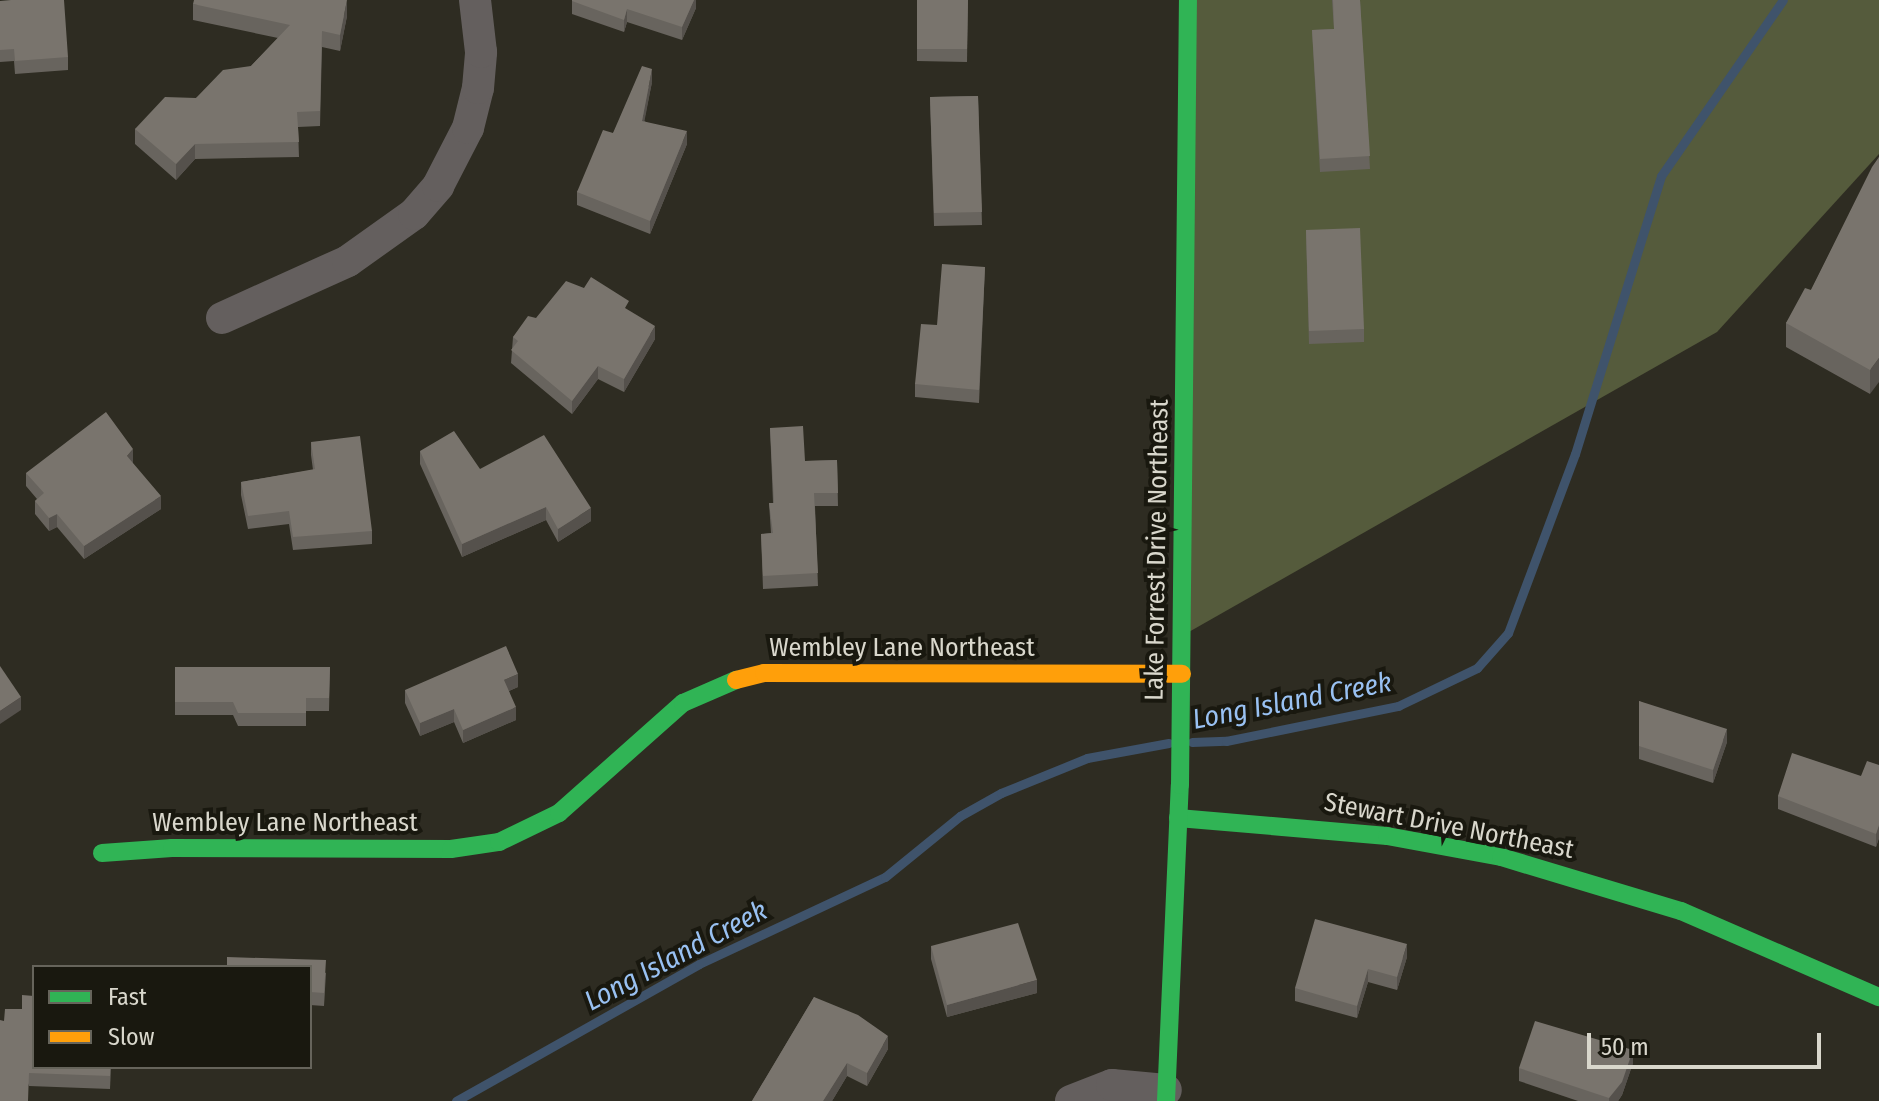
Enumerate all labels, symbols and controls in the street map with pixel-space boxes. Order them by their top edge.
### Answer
street label: Lake Forrest Drive Northeast [1139,399,1175,701]
street label: Wembley Lane Northeast [769,632,1035,664]
water label: Long Island Creek [1190,665,1394,737]
street label: Stewart Drive Northeast [1322,786,1576,866]
street label: Wembley Lane Northeast [152,807,418,839]
water label: Long Island Creek [579,894,773,1018]
legend [32,965,312,1069]
text: Fast [108,983,147,1011]
scale bar [1591,1017,1825,1067]
text: Slow [108,1023,154,1051]
text: 50 m [1601,1033,1649,1061]

